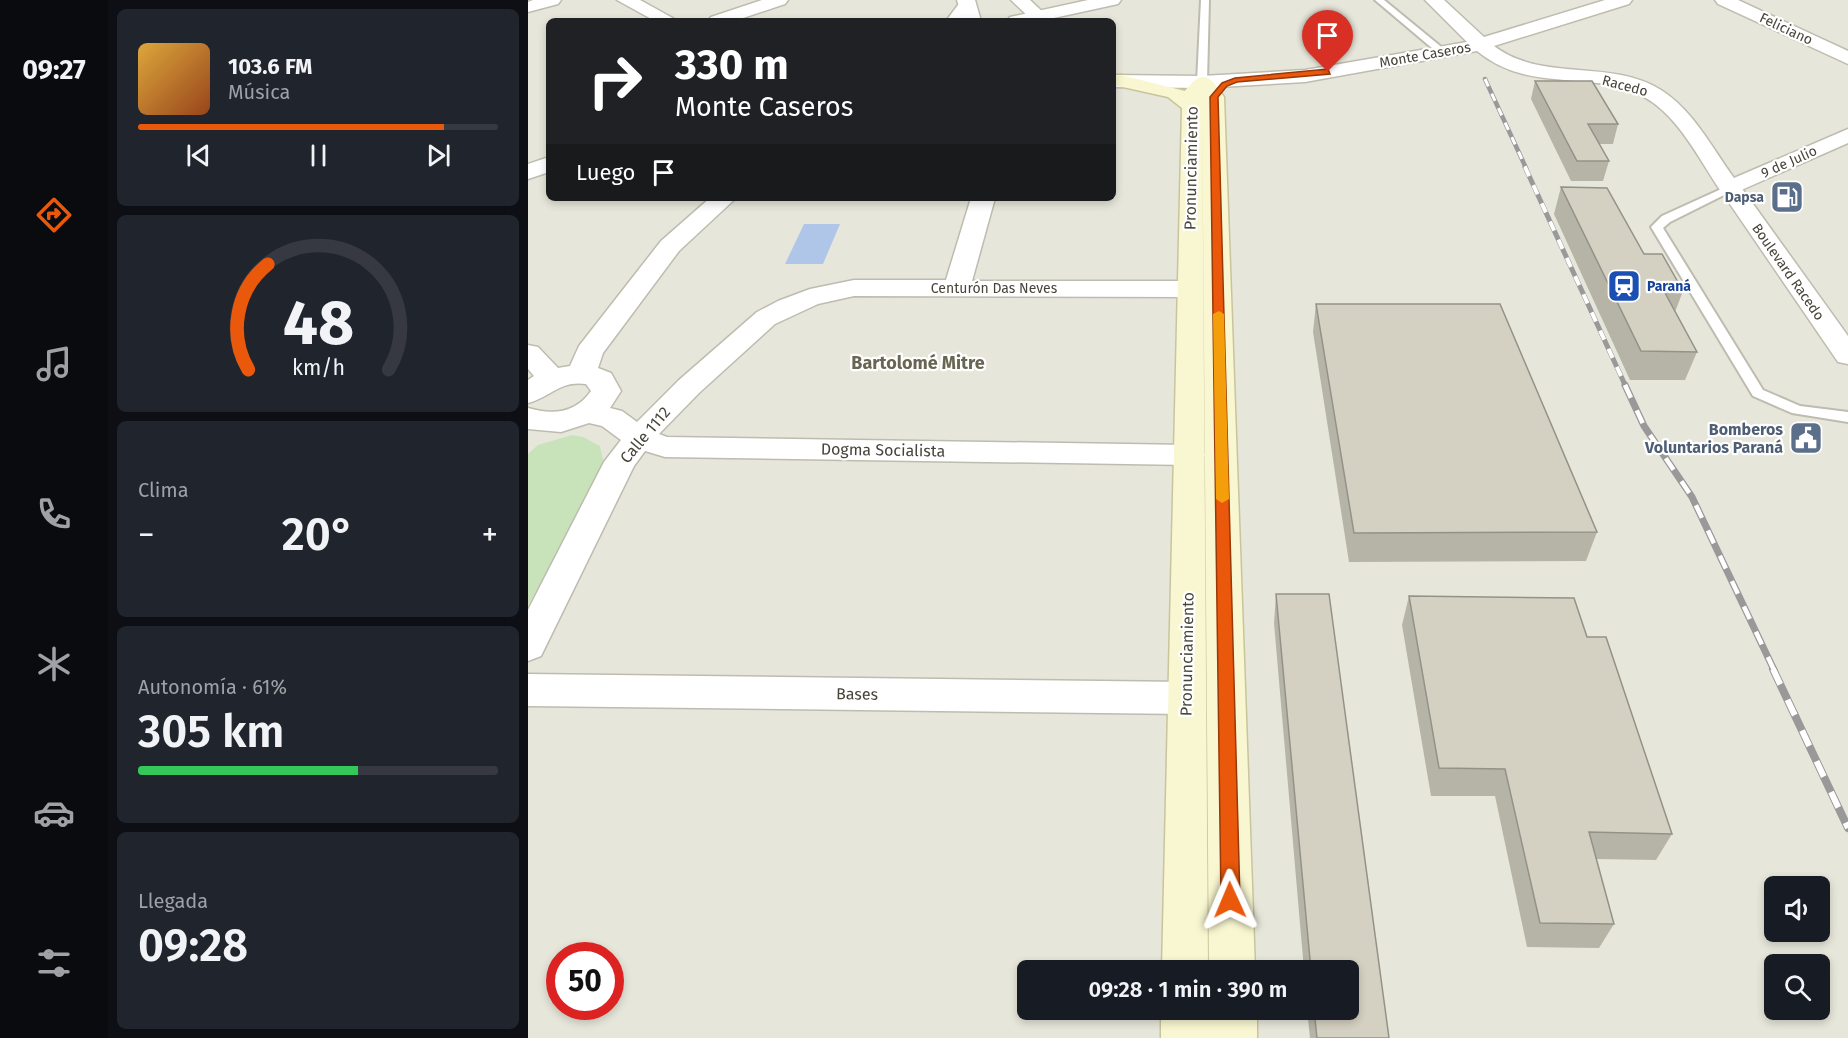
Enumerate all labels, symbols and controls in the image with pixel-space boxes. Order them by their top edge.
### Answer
street label: Feliciano [1757,9,1815,49]
pin [1302,10,1353,72]
icon: arrive [1311,19,1344,52]
street label: Monte Caseros [1378,39,1472,71]
text: 330 m [675,40,789,90]
icon: right [576,42,654,120]
text: 103.6 FM [228,53,312,80]
text: 09:27 [22,54,86,86]
street label: Racedo [1600,72,1650,100]
text: Música [228,80,290,104]
text: Monte Caseros [675,91,853,123]
street label: Pronunciamiento [1180,106,1202,230]
icon: previous [182,139,215,172]
icon: pause [302,139,335,172]
icon: next [422,139,455,172]
street label: 9 de Julio [1758,142,1820,182]
icon: arrive [647,156,680,189]
text: Luego [576,159,635,186]
fuel station icon: Dapsa [1769,179,1805,215]
place label: Dapsa [1725,189,1764,206]
icon: directions [33,194,75,236]
street label: Boulevard Racedo [1748,220,1828,324]
station icon: Paraná [1606,268,1642,304]
place label: Paraná [1647,278,1691,295]
street label: Centurón Das Neves [931,280,1058,297]
text: 48 [282,286,354,361]
icon: music [33,343,75,385]
district label: Bartolomé Mitre [851,352,985,374]
text: km/h [291,356,345,382]
street label: Calle 1112 [616,403,674,467]
place label: Bomberos Voluntarios Paraná [1644,420,1783,457]
public building icon: Bomberos Voluntarios Paraná [1788,420,1824,456]
street label: Dogma Socialista [821,439,945,461]
text: Clima [138,478,189,502]
icon: phone [33,493,75,535]
text: 20° [282,508,354,562]
text: − [138,515,155,555]
text: + [482,515,498,555]
street label: Pronunciamiento [1176,592,1198,716]
icon: climate [33,643,75,685]
text: Autonomía · 61% [138,675,287,699]
street label: Bases [836,684,878,704]
text: 305 km [138,705,284,759]
icon: car [33,792,75,834]
position arrow [1198,868,1262,932]
map controls [1764,876,1830,1020]
button: sound [1764,876,1830,942]
text: Llegada [138,889,208,913]
text: 09:28 [138,919,248,973]
icon: filters [33,942,75,984]
speed limit sign: 50 [546,942,624,1020]
button: search [1764,954,1830,1020]
text: 09:28 · 1 min · 390 m [1089,976,1287,1003]

